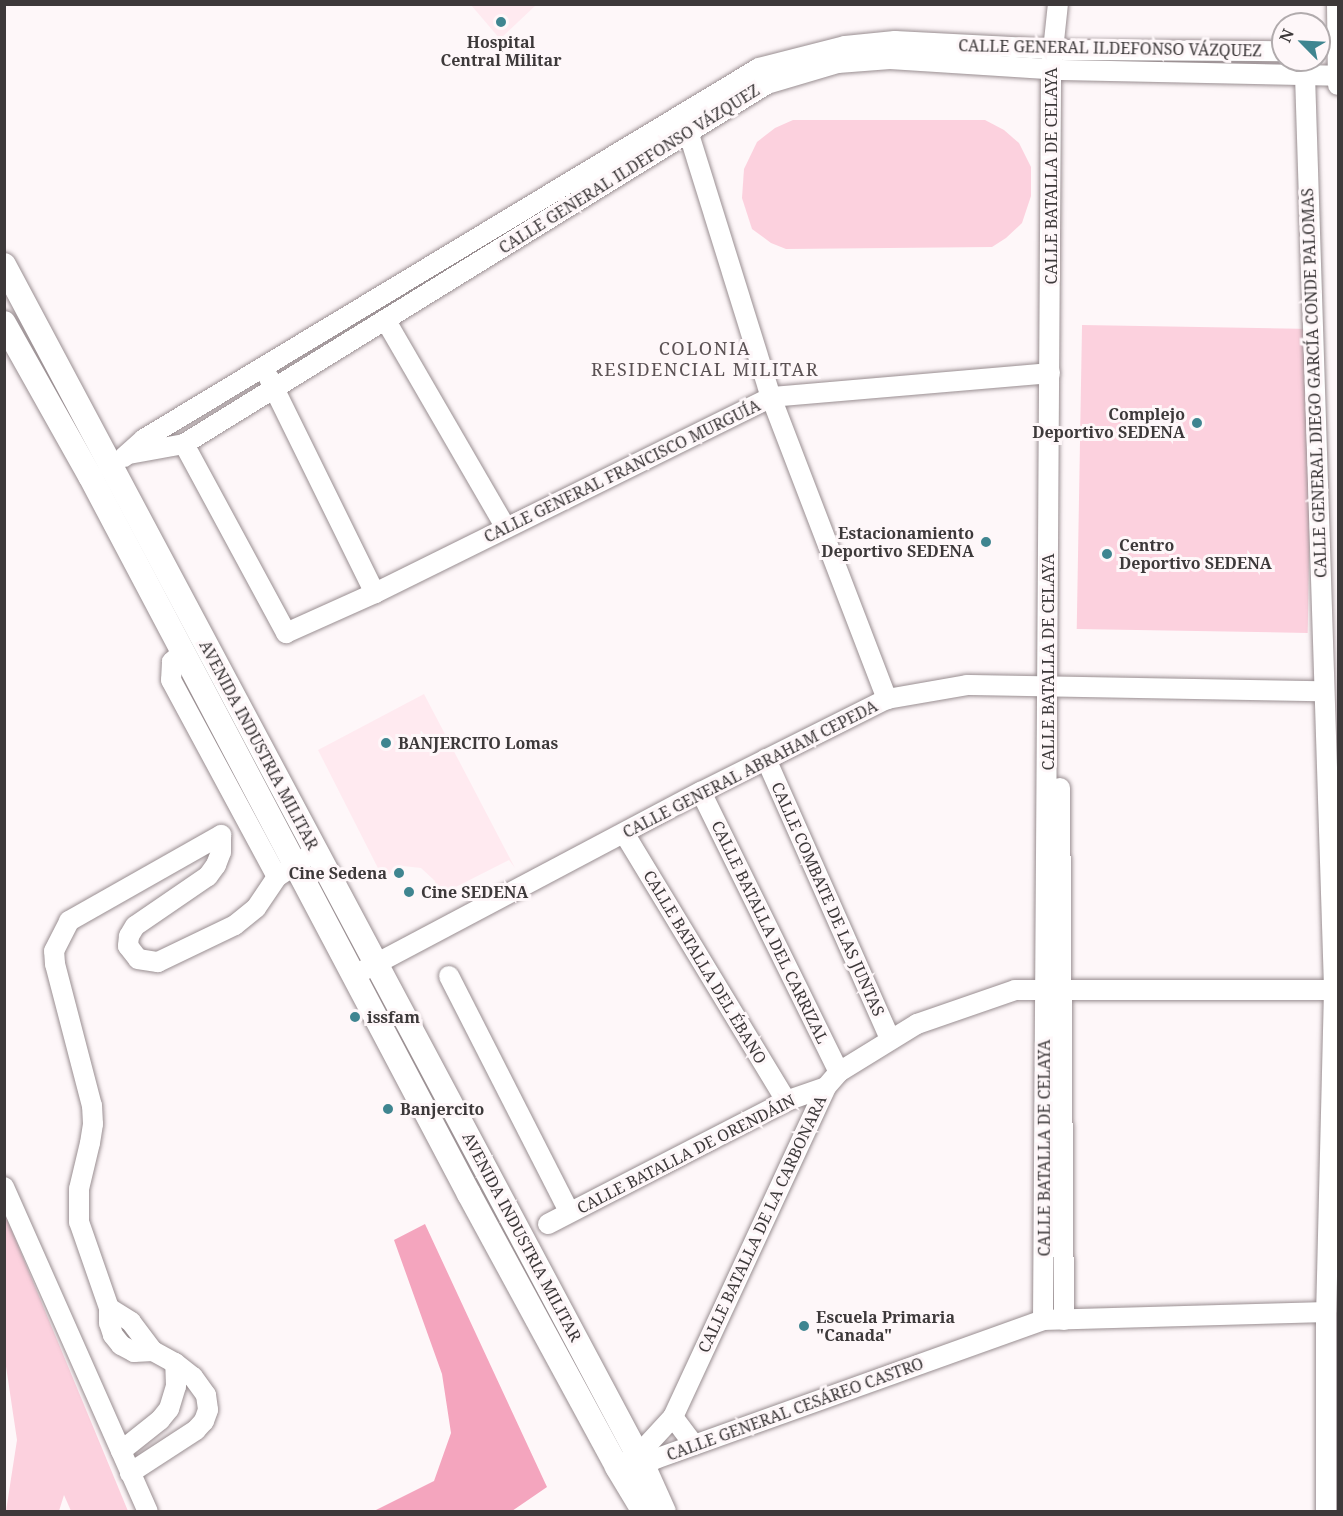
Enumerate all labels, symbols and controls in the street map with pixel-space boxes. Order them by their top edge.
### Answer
north arrow [1271,12,1331,72]
marker: Hospital Central Militar [492,13,510,31]
text: N [1274,25,1299,46]
place label: Hospital Central Militar [440,32,562,70]
street label: CALLE GENERAL ILDEFONSO VÁZQUEZ [958,36,1262,60]
street label: CALLE BATALLA DE CELAYA [1041,68,1061,284]
street label: CALLE GENERAL ILDEFONSO VÁZQUEZ [495,80,763,258]
street label: CALLE GENERAL DIEGO GARCÍA CONDE PALOMAS [1298,188,1330,578]
district label: COLONIA RESIDENCIAL MILITAR [591,338,819,380]
street label: CALLE GENERAL FRANCISCO MURGUÍA [481,396,763,546]
place label: Complejo Deportivo SEDENA [1032,404,1185,442]
marker: Complejo Deportivo SEDENA [1190,416,1204,430]
place label: Estacionamiento Deportivo SEDENA [821,523,974,561]
marker: Estacionamiento Deportivo SEDENA [979,535,993,549]
place label: Centro Deportivo SEDENA [1119,535,1272,573]
marker: Centro Deportivo SEDENA [1100,547,1114,561]
street label: CALLE BATALLA DE CELAYA [1038,554,1058,770]
street label: AVENIDA INDUSTRIA MILITAR [196,637,322,853]
street label: CALLE GENERAL ABRAHAM CEPEDA [619,696,881,842]
place label: BANJERCITO Lomas [398,733,558,753]
marker: BANJERCITO Lomas [379,736,393,750]
street label: CALLE COMBATE DE LAS JUNTAS [767,779,889,1019]
street label: CALLE BATALLA DEL CARRIZAL [708,817,832,1047]
place label: Cine Sedena [288,863,387,883]
marker: Cine Sedena [392,866,406,880]
street label: CALLE BATALLA DEL ÉBANO [640,867,770,1067]
place label: Cine SEDENA [421,882,528,902]
marker: Cine SEDENA [402,885,416,899]
place label: issfam [367,1007,420,1027]
marker: issfam [348,1010,362,1024]
street label: CALLE BATALLA DE CELAYA [1034,1040,1054,1256]
street label: CALLE BATALLA DE ORENDÁIN [574,1090,798,1218]
street label: CALLE BATALLA DE LA CARBONARA [694,1092,830,1356]
place label: Banjercito [400,1099,484,1119]
marker: Banjercito [381,1102,395,1116]
street label: AVENIDA INDUSTRIA MILITAR [459,1129,585,1345]
place label: Escuela Primaria "Canada" [816,1307,955,1345]
marker: Escuela Primaria "Canada" [797,1319,811,1333]
street label: CALLE GENERAL CESÁREO CASTRO [664,1353,926,1465]

